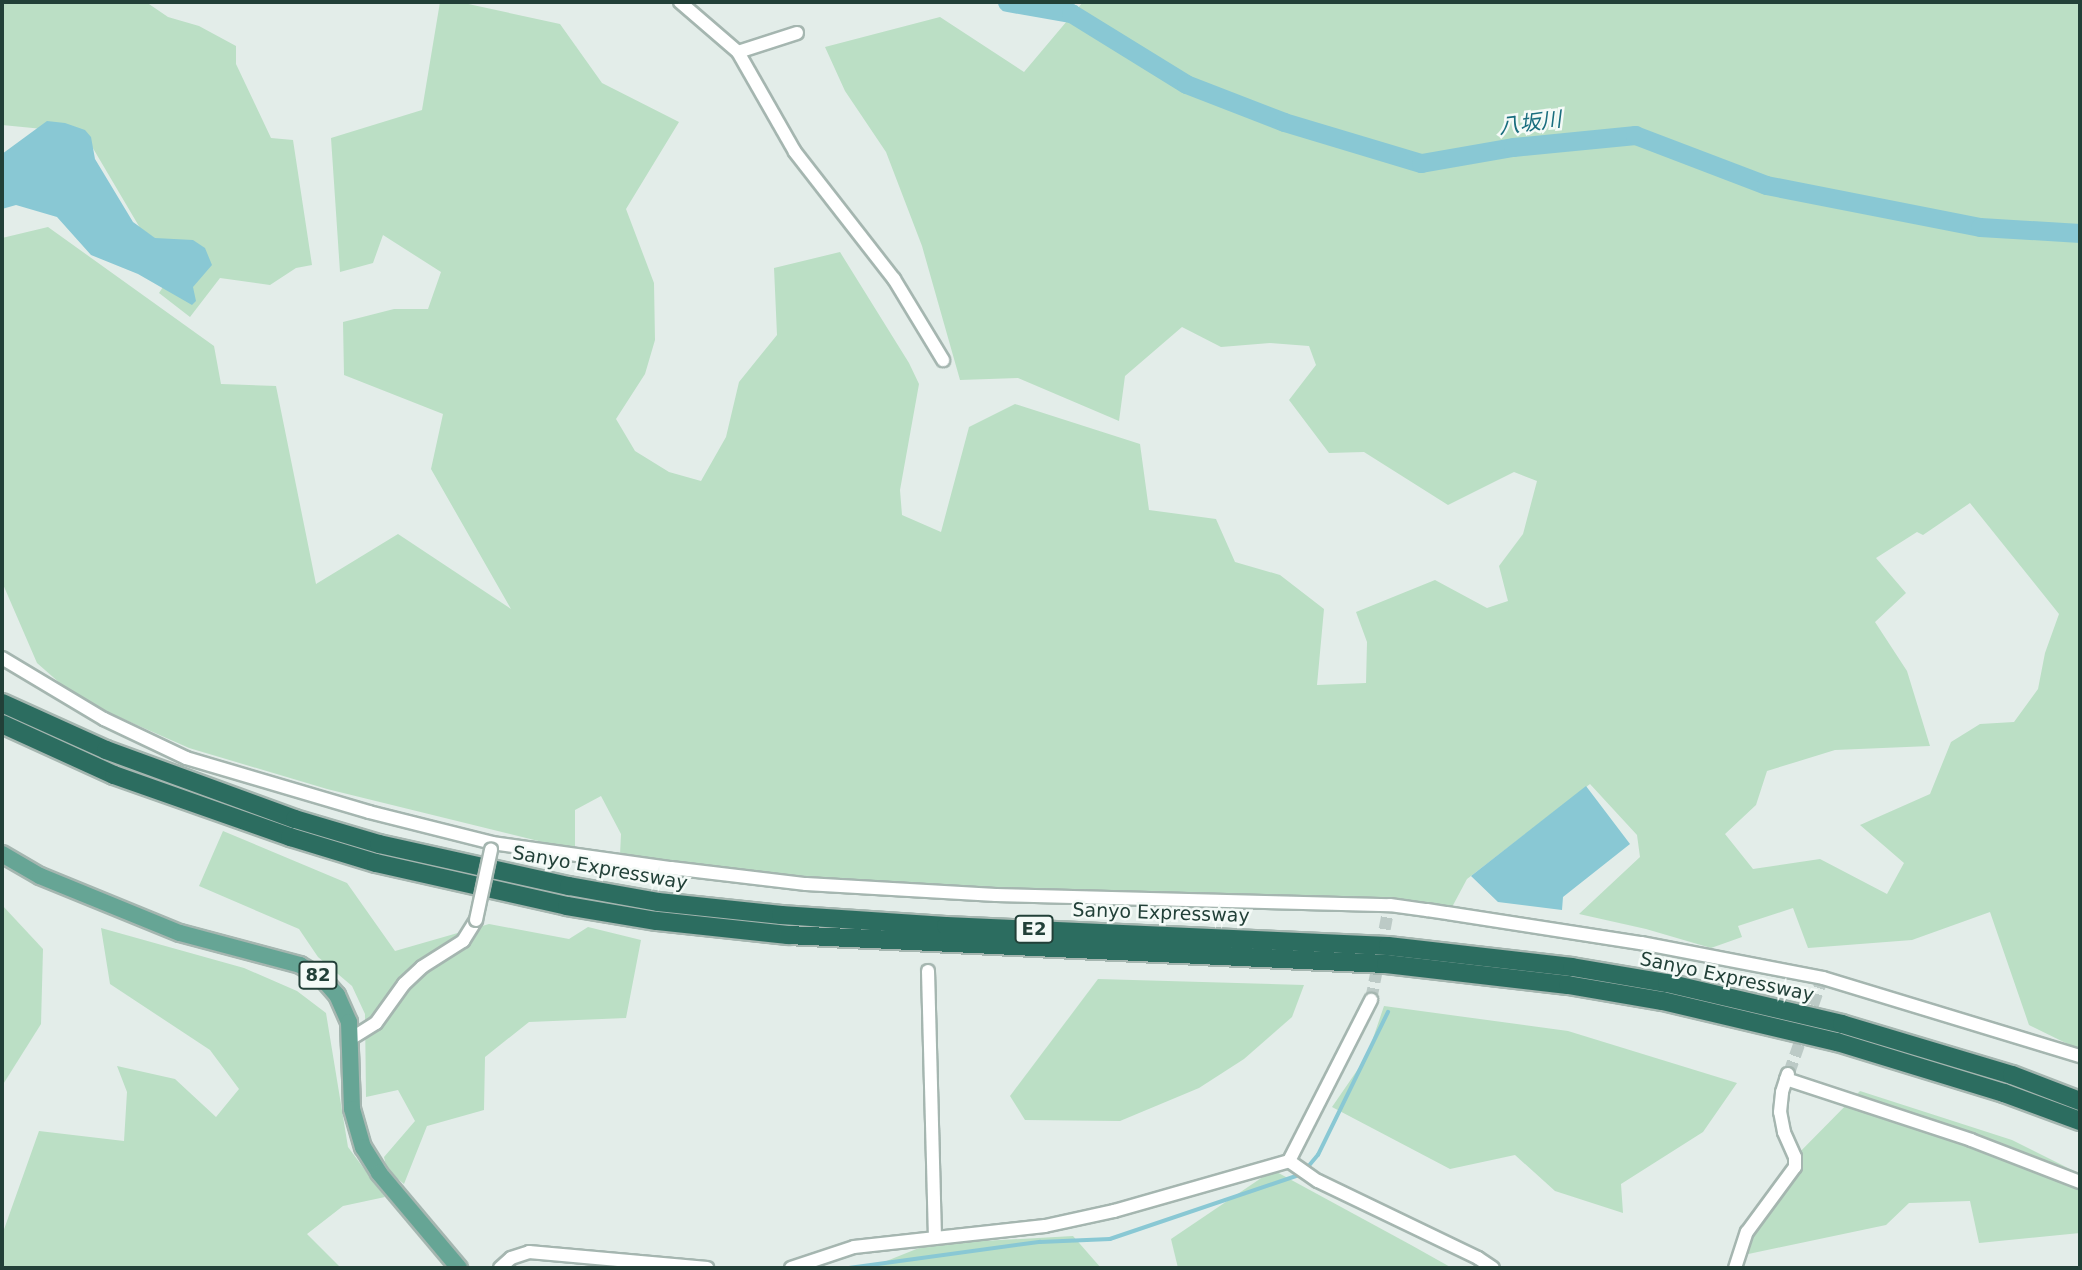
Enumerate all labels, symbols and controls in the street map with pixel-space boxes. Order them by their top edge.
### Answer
water label: 八坂川 [1497,107,1563,139]
street label: Sanyo Expressway [511,841,689,895]
street label: Sanyo Expressway [1072,899,1250,927]
road number: E2 [1013,914,1055,944]
street label: Sanyo Expressway [1638,947,1816,1007]
road number: 82 [297,960,339,990]

